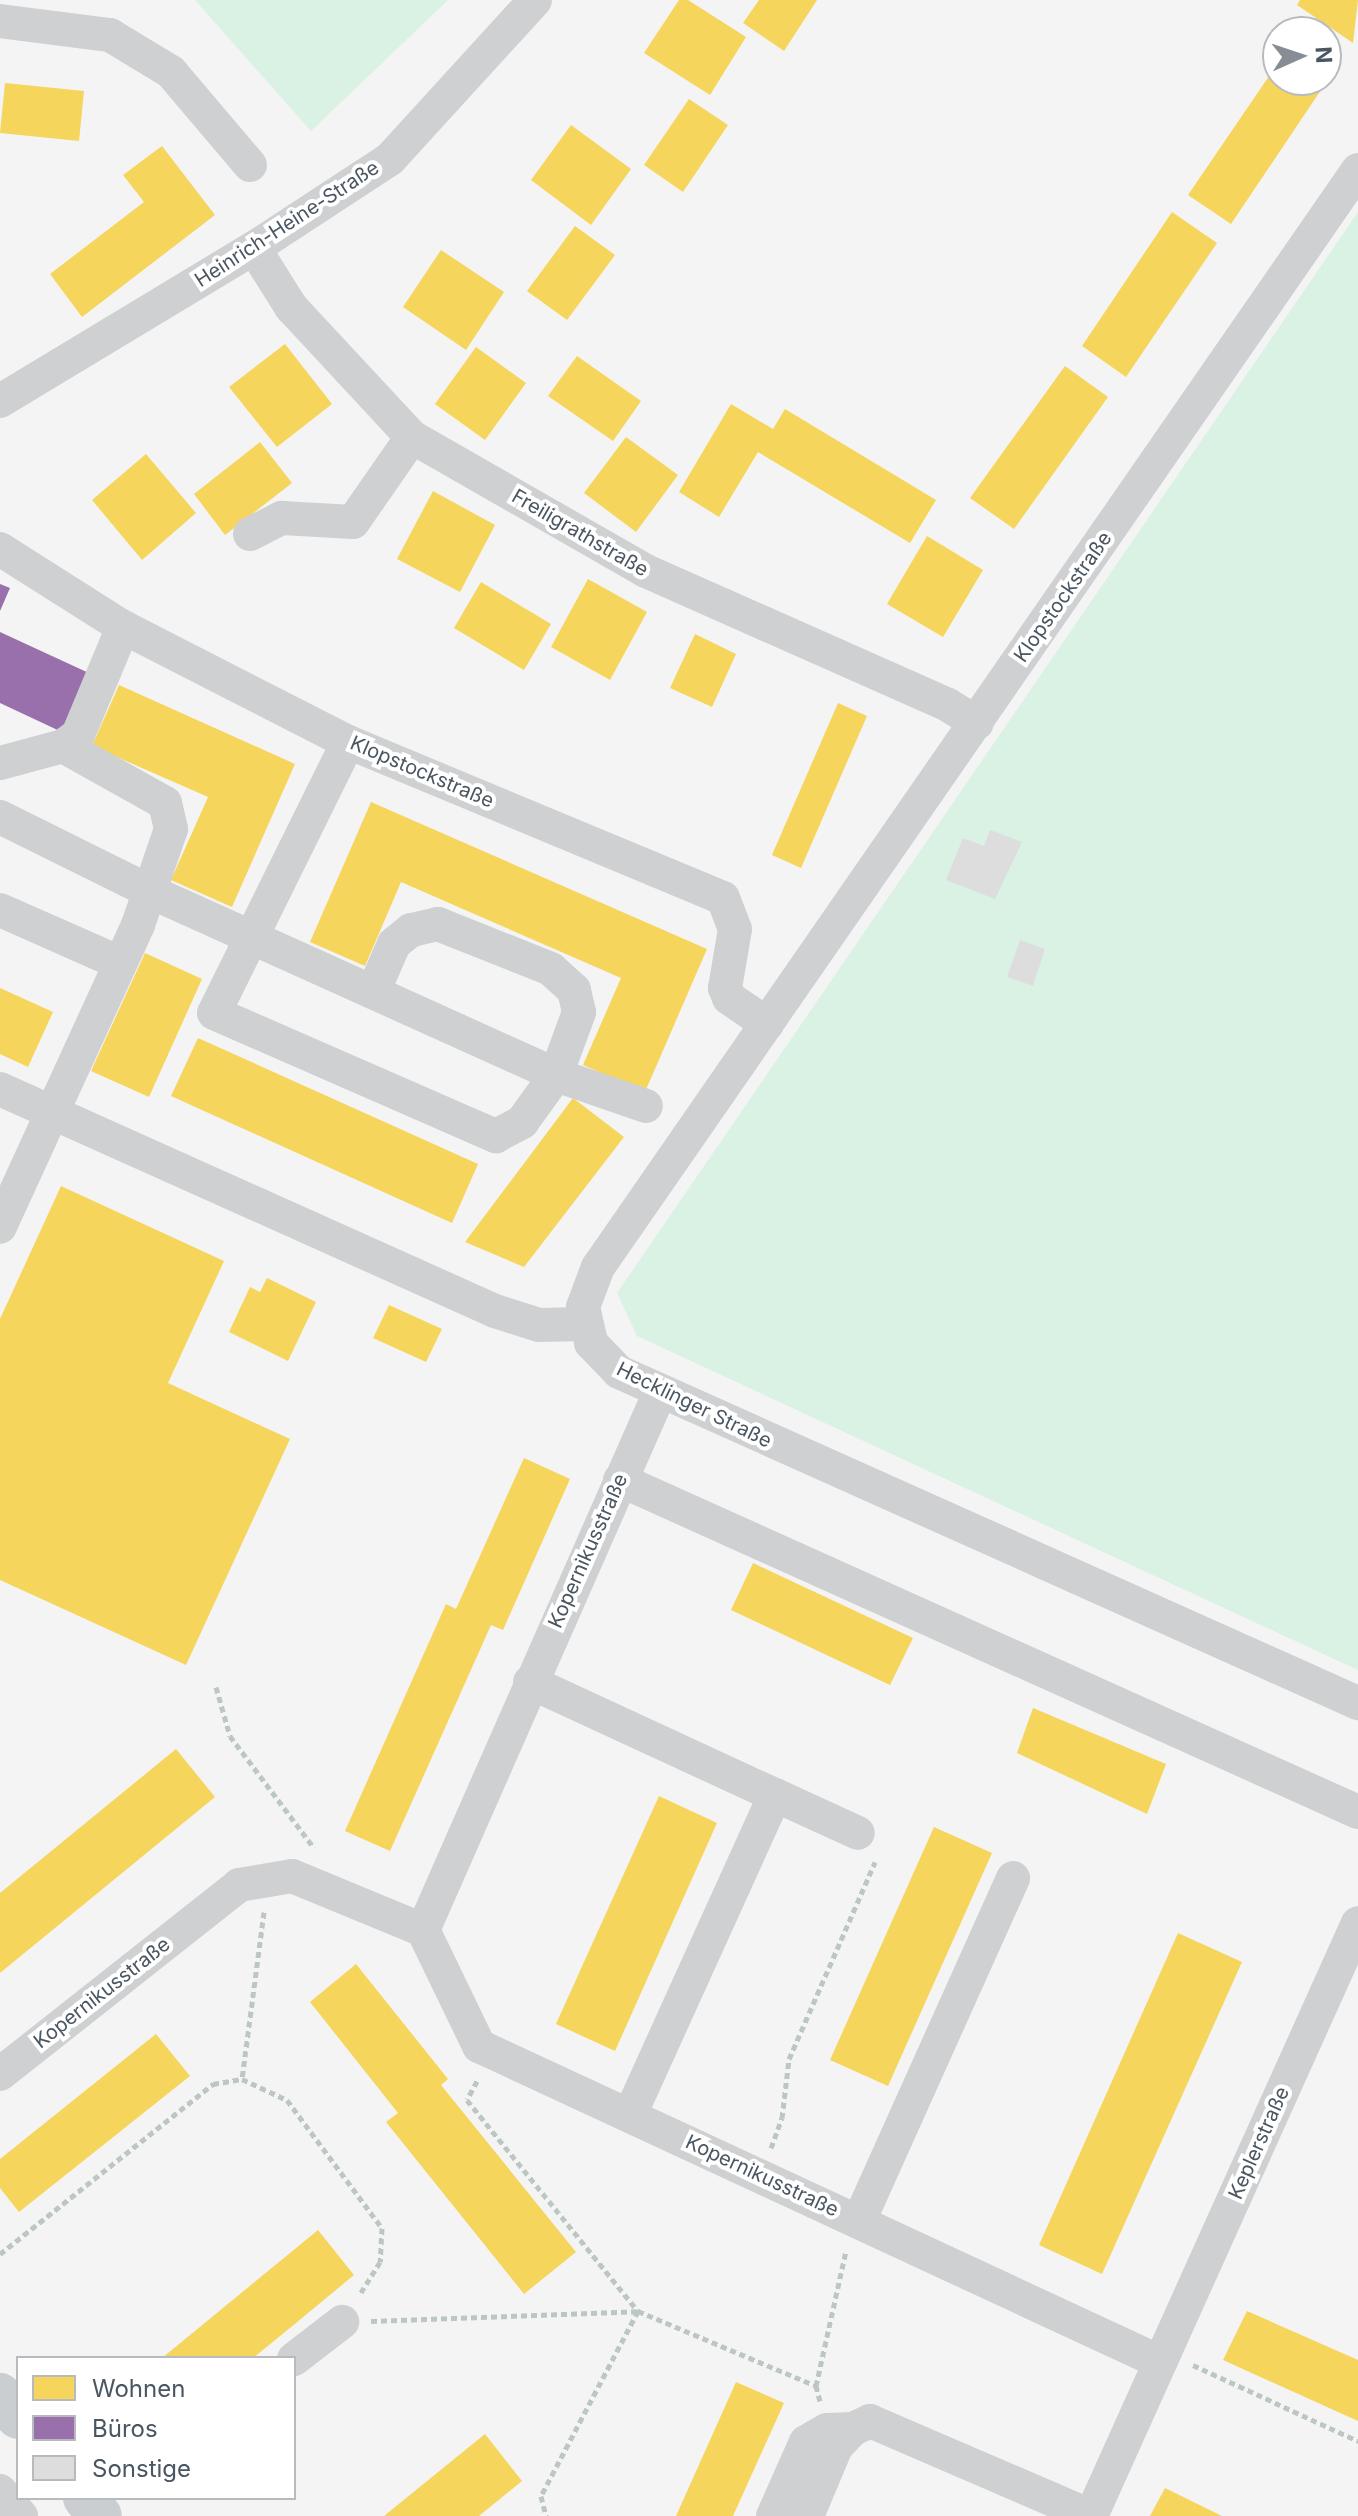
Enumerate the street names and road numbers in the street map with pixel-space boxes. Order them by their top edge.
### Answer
street label: Heinrich-Heine-Straße [191,156,383,292]
street label: Freiligrathstraße [507,484,653,582]
street label: Klopstockstraße [1009,527,1117,667]
street label: Klopstockstraße [347,731,497,813]
street label: Hecklinger Straße [613,1357,775,1453]
street label: Kopernikusstraße [543,1470,633,1632]
street label: Kopernikusstraße [29,1932,175,2054]
street label: Keplerstraße [1224,2083,1294,2203]
street label: Kopernikusstraße [682,2130,842,2222]

